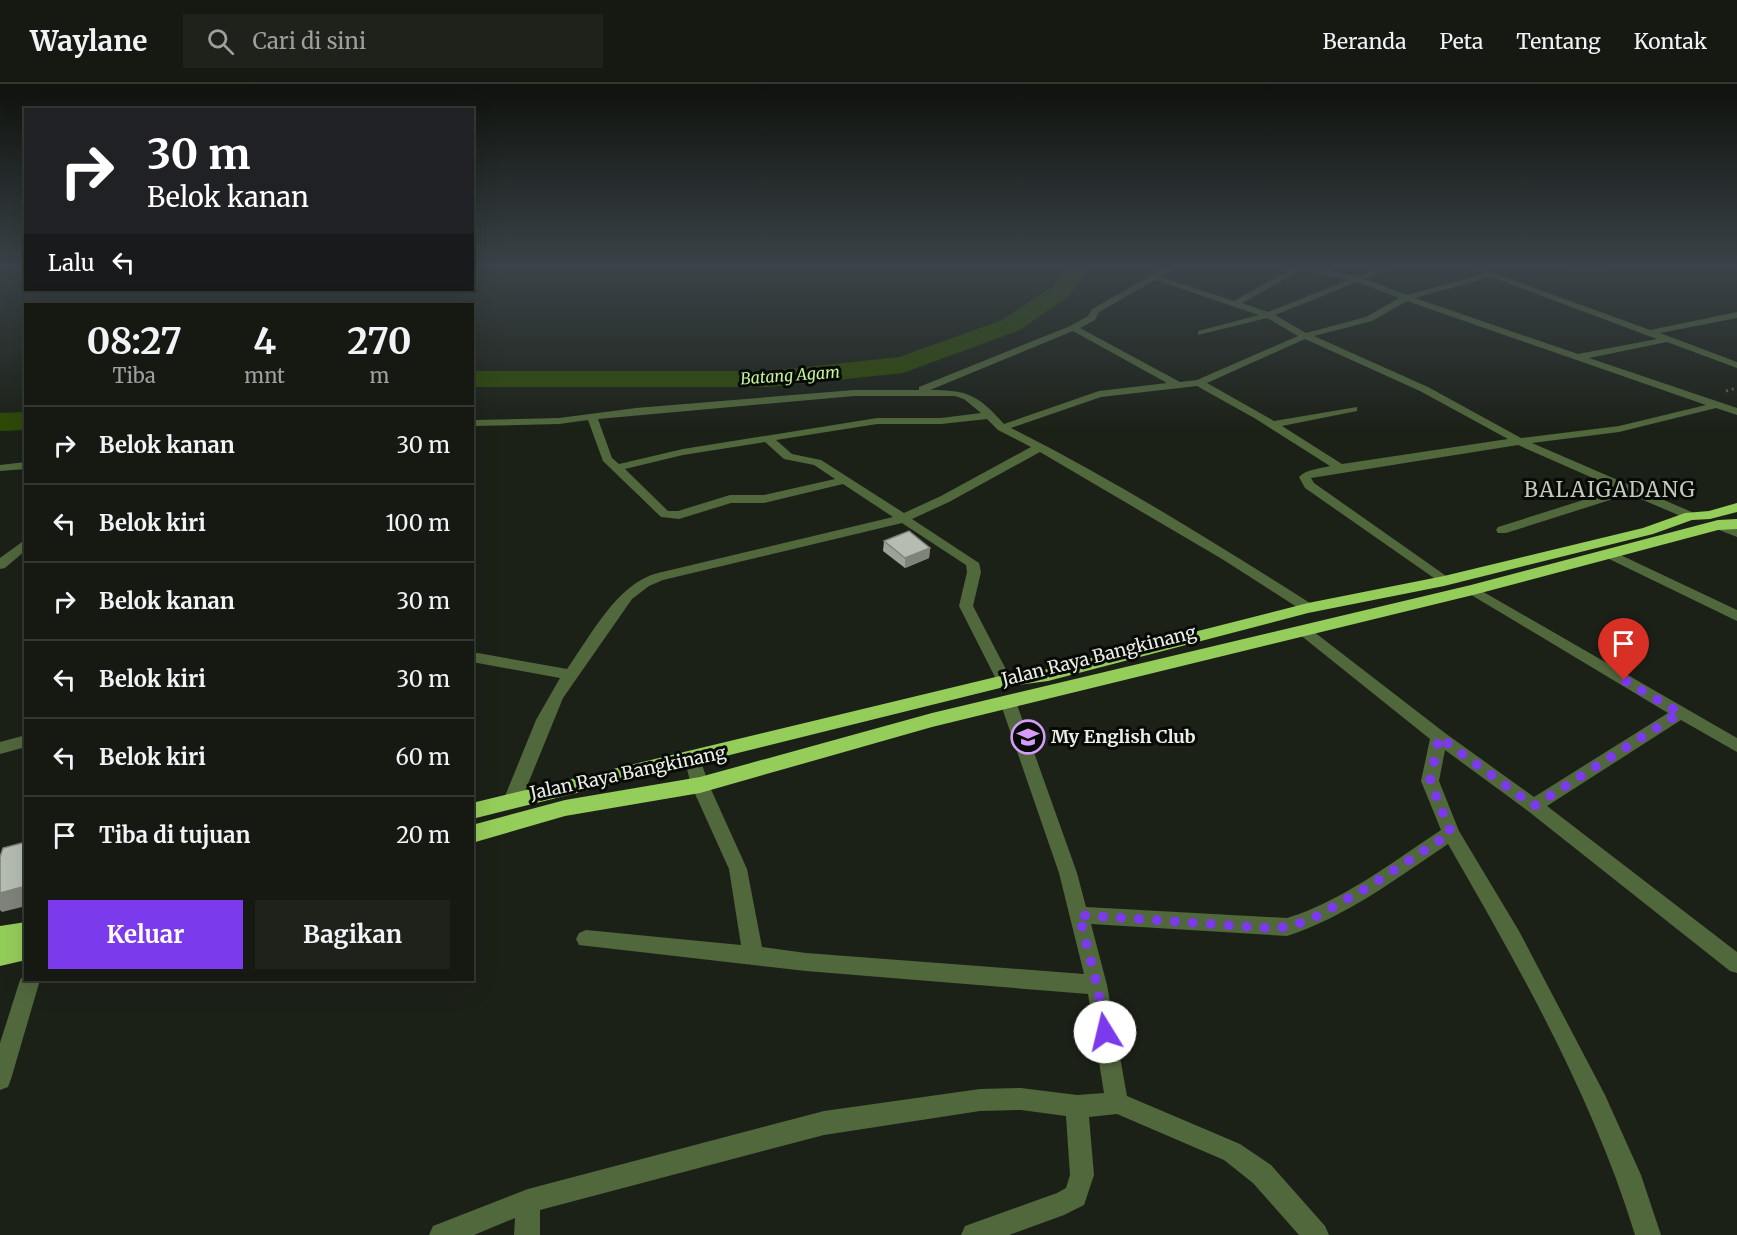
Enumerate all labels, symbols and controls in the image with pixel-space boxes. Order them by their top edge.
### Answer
search box [183,14,603,68]
text: Waylane [30,23,147,59]
icon: search [204,25,237,58]
text: Cari di sini [252,27,366,55]
text: Beranda [1322,28,1406,55]
text: Peta [1439,28,1483,55]
text: Tentang [1516,28,1601,55]
text: Kontak [1634,28,1707,55]
text: 30 m [147,128,251,180]
icon: right [48,132,126,210]
text: Belok kanan [147,180,309,214]
icon: left [107,246,140,279]
text: Lalu [48,249,95,277]
text: 08:27 [86,319,182,364]
text: 4 [253,319,276,364]
text: 270 [347,319,412,364]
water label: Batang Agam [740,362,840,388]
text: Tiba [113,363,156,388]
text: mnt [244,363,285,388]
text: m [369,363,389,388]
icon: right [48,429,81,462]
text: Belok kanan [99,431,235,459]
text: 30 m [396,431,450,459]
district label: BALAIGADANG [1524,476,1696,503]
icon: left [48,507,81,540]
text: Belok kiri [99,509,206,537]
text: 100 m [385,509,450,537]
icon: right [48,585,81,618]
text: Belok kanan [99,587,235,615]
text: 30 m [396,587,450,615]
pin [1598,618,1649,680]
street label: Jalan Raya Bangkinang [998,620,1199,691]
icon: arrive [1607,627,1640,660]
icon: left [48,663,81,696]
text: Belok kiri [99,665,206,693]
text: 30 m [396,665,450,693]
school or university icon: My English Club [1010,719,1046,755]
place label: My English Club [1051,725,1196,748]
street label: Jalan Raya Bangkinang [527,740,728,805]
icon: left [48,741,81,774]
text: Belok kiri [99,743,206,771]
text: 60 m [396,743,450,771]
icon: arrive [48,819,81,852]
text: Tiba di tujuan [99,821,250,849]
text: 20 m [396,821,450,849]
button: Keluar [48,900,243,969]
button: Bagikan [255,900,450,969]
position arrow [1073,1000,1137,1064]

